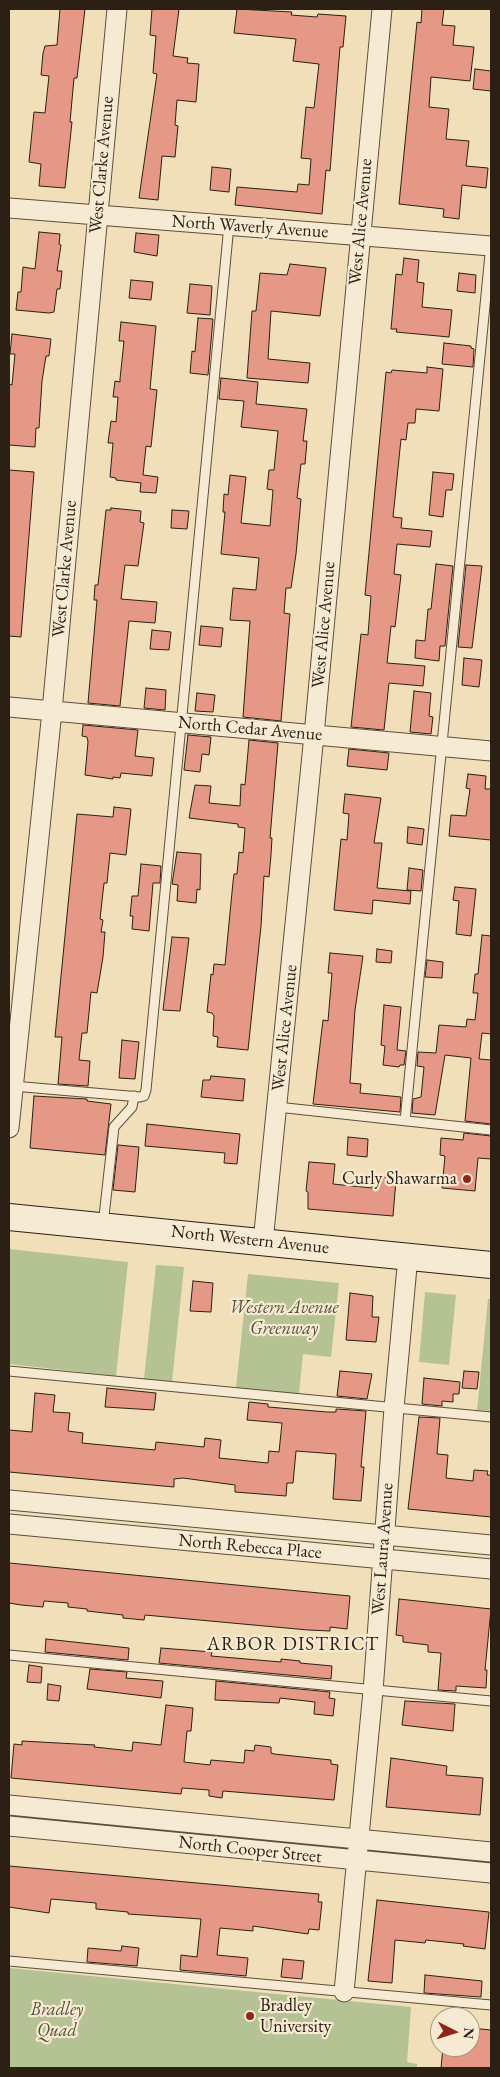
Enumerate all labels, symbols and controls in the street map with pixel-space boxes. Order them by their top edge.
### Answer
street label: West Clarke Avenue [85,95,119,235]
street label: West Alice Avenue [345,158,377,286]
street label: North Waverly Avenue [171,211,329,243]
street label: West Clarke Avenue [48,499,82,639]
street label: West Alice Avenue [308,561,340,689]
street label: North Cedar Avenue [177,712,323,746]
street label: West Alice Avenue [268,964,302,1092]
place label: Curly Shawarma [342,1168,457,1190]
marker: Curly Shawarma [461,1173,473,1185]
street label: North Western Avenue [170,1221,330,1259]
park label: Western Avenue Greenway [229,1297,339,1340]
street label: West Laura Avenue [368,1482,398,1616]
street label: North Rebecca Place [177,1530,323,1564]
district label: ARBOR DISTRICT [205,1634,381,1656]
street label: North Cooper Street [177,1832,323,1868]
place label: Bradley University [260,1995,331,2038]
park label: Bradley Quad [31,1999,83,2042]
north arrow [430,2007,480,2057]
marker: Bradley University [244,2010,256,2022]
text: N [459,2027,478,2040]

